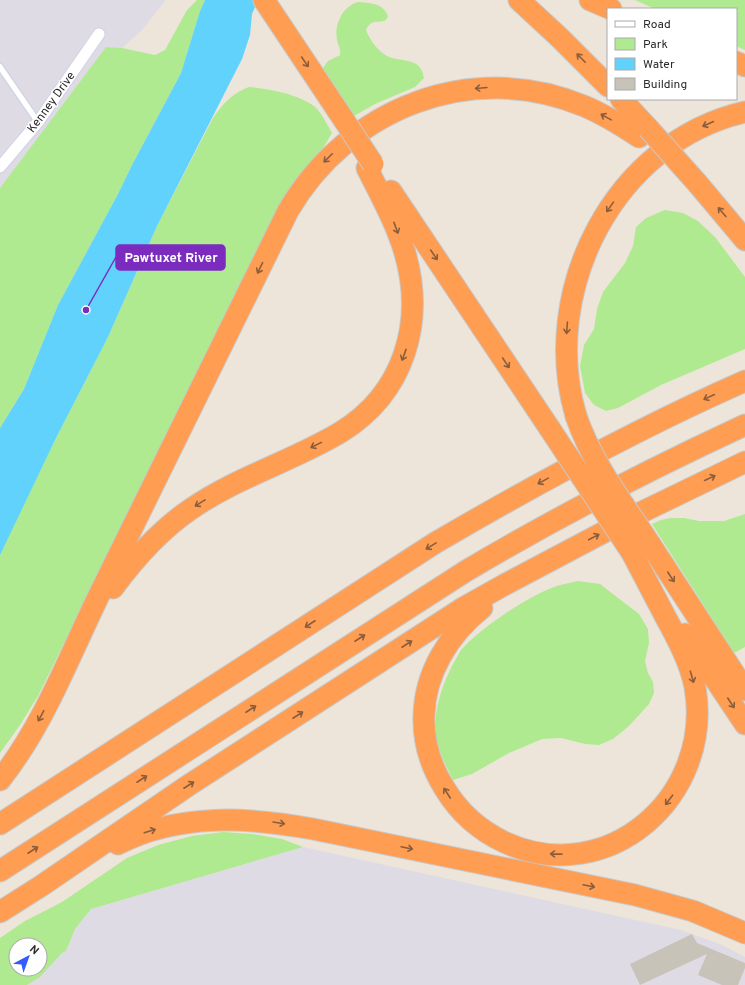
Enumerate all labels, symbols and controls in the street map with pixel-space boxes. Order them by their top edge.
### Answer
legend [607,8,737,100]
text: Road [643,17,671,33]
text: Park [643,37,668,53]
one-way arrow [576,53,586,63]
one-way arrow [301,57,309,68]
text: Water [643,57,675,73]
street label: Kenney Drive [24,69,79,136]
text: Building [643,77,687,93]
one-way arrow [475,85,488,92]
one-way arrow [600,112,612,120]
one-way arrow [703,121,715,129]
one-way arrow [323,153,333,163]
one-way arrow [606,202,614,213]
one-way arrow [717,207,726,217]
one-way arrow [393,221,401,233]
callout: Pawtuxet River [116,245,225,270]
one-way arrow [430,249,438,260]
text: Pawtuxet River [124,251,218,267]
one-way arrow [256,262,263,274]
one-way arrow [563,321,570,334]
one-way arrow [400,348,408,360]
one-way arrow [502,357,510,368]
one-way arrow [704,394,716,401]
one-way arrow [310,442,322,449]
one-way arrow [704,474,716,481]
one-way arrow [538,477,550,485]
one-way arrow [194,500,206,508]
one-way arrow [588,533,600,541]
one-way arrow [425,542,437,550]
one-way arrow [667,571,675,582]
one-way arrow [304,620,316,628]
one-way arrow [355,634,366,642]
one-way arrow [401,640,412,648]
one-way arrow [689,670,696,683]
one-way arrow [727,697,735,708]
one-way arrow [245,705,256,713]
one-way arrow [37,710,45,722]
one-way arrow [292,711,303,719]
one-way arrow [136,775,148,783]
one-way arrow [183,781,195,789]
one-way arrow [443,787,451,799]
one-way arrow [665,794,673,805]
one-way arrow [272,819,285,827]
one-way arrow [144,827,157,834]
one-way arrow [400,845,413,853]
one-way arrow [27,846,38,854]
one-way arrow [550,850,563,858]
one-way arrow [582,882,595,890]
north arrow [8,937,48,977]
text: N [26,942,41,958]

